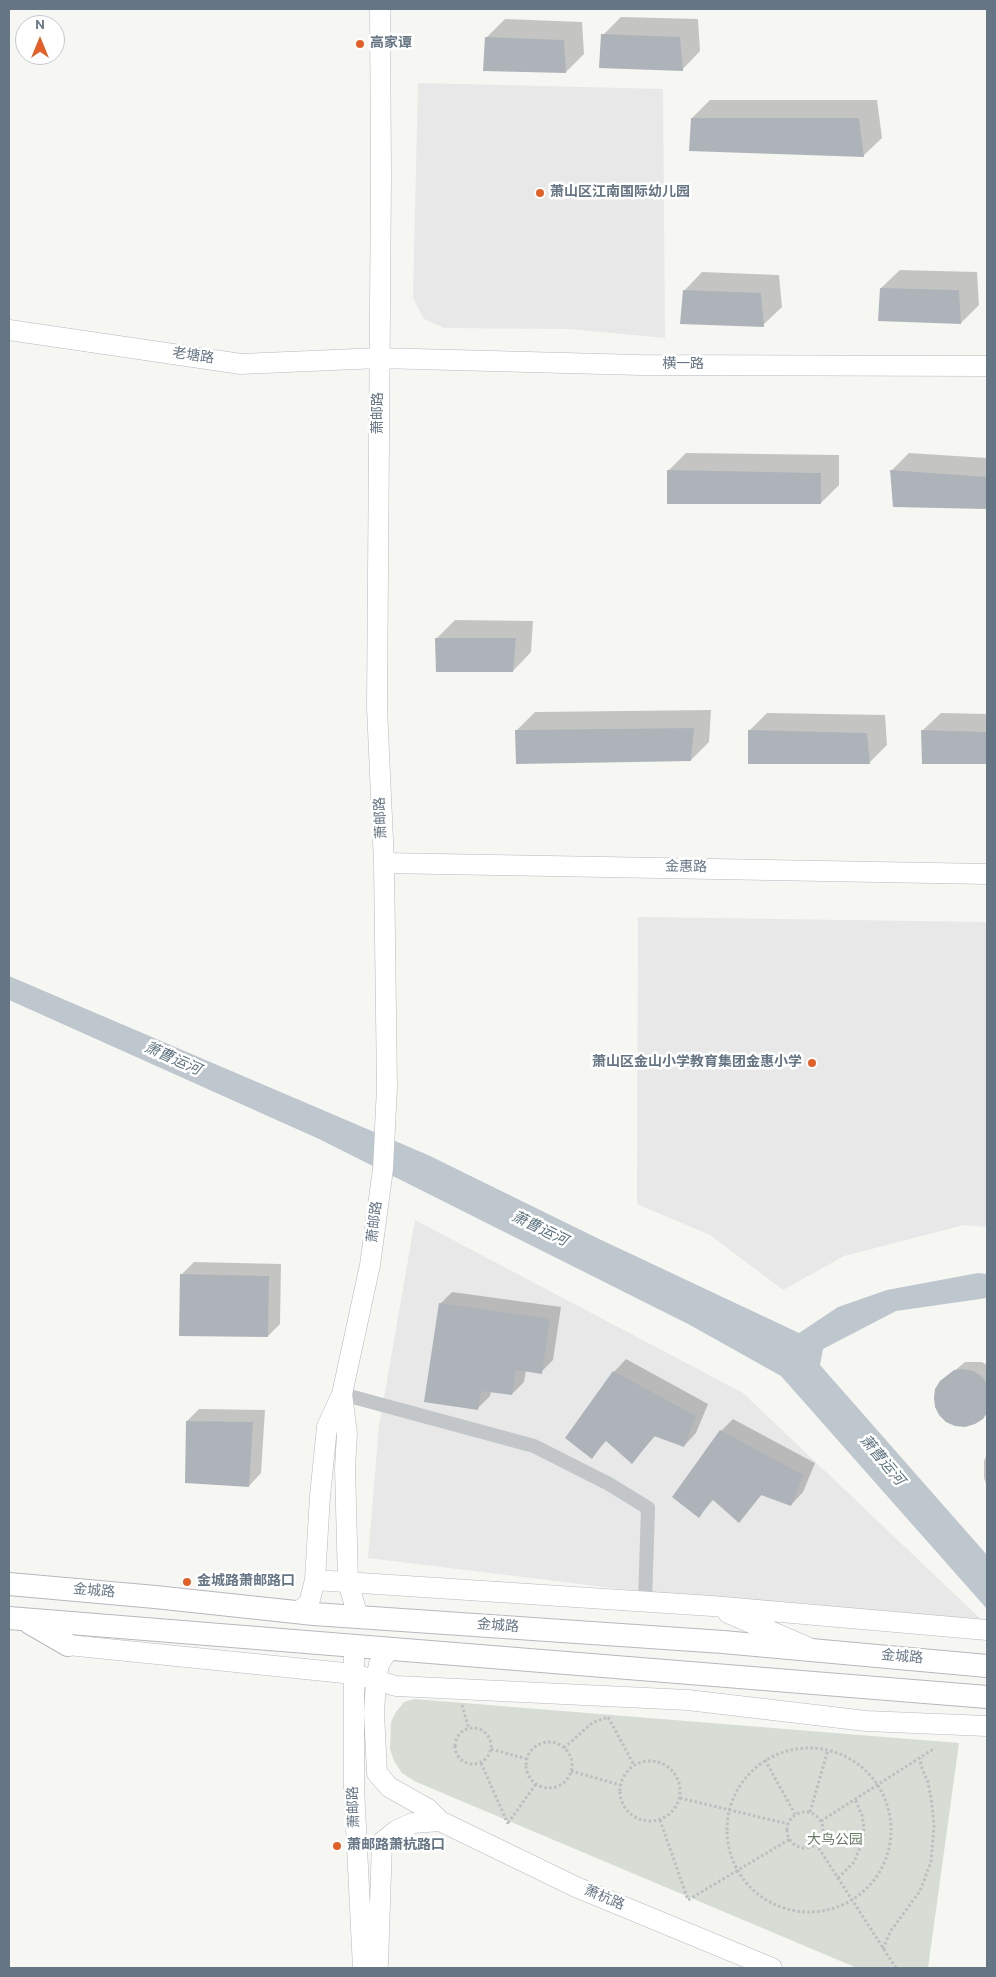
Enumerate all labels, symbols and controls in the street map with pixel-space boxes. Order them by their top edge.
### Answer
north arrow [15,15,65,65]
text: N [35,17,45,34]
place label: 高家谭 [370,36,412,52]
marker: 高家谭 [354,38,366,50]
place label: 萧山区江南国际幼儿园 [550,185,690,201]
marker: 萧山区江南国际幼儿园 [534,187,546,199]
street label: 老塘路 [171,346,215,368]
street label: 横一路 [662,357,704,373]
street label: 萧邮路 [371,392,387,434]
street label: 萧邮路 [373,797,391,839]
street label: 金惠路 [665,859,707,877]
water label: 萧曹运河 [141,1040,203,1080]
place label: 萧山区金山小学教育集团金惠小学 [592,1055,802,1071]
marker: 萧山区金山小学教育集团金惠小学 [806,1057,818,1069]
street label: 萧邮路 [365,1200,387,1244]
water label: 萧曹运河 [508,1209,570,1251]
water label: 萧曹运河 [855,1432,907,1490]
place label: 金城路萧邮路口 [197,1574,295,1590]
marker: 金城路萧邮路口 [181,1576,193,1588]
street label: 金城路 [72,1582,116,1602]
street label: 金城路 [476,1617,520,1637]
street label: 金城路 [880,1648,924,1668]
street label: 萧邮路 [346,1786,364,1828]
park label: 大鸟公园 [807,1833,863,1849]
place label: 萧邮路萧杭路口 [347,1838,445,1854]
marker: 萧邮路萧杭路口 [331,1840,343,1852]
street label: 萧杭路 [581,1883,627,1915]

